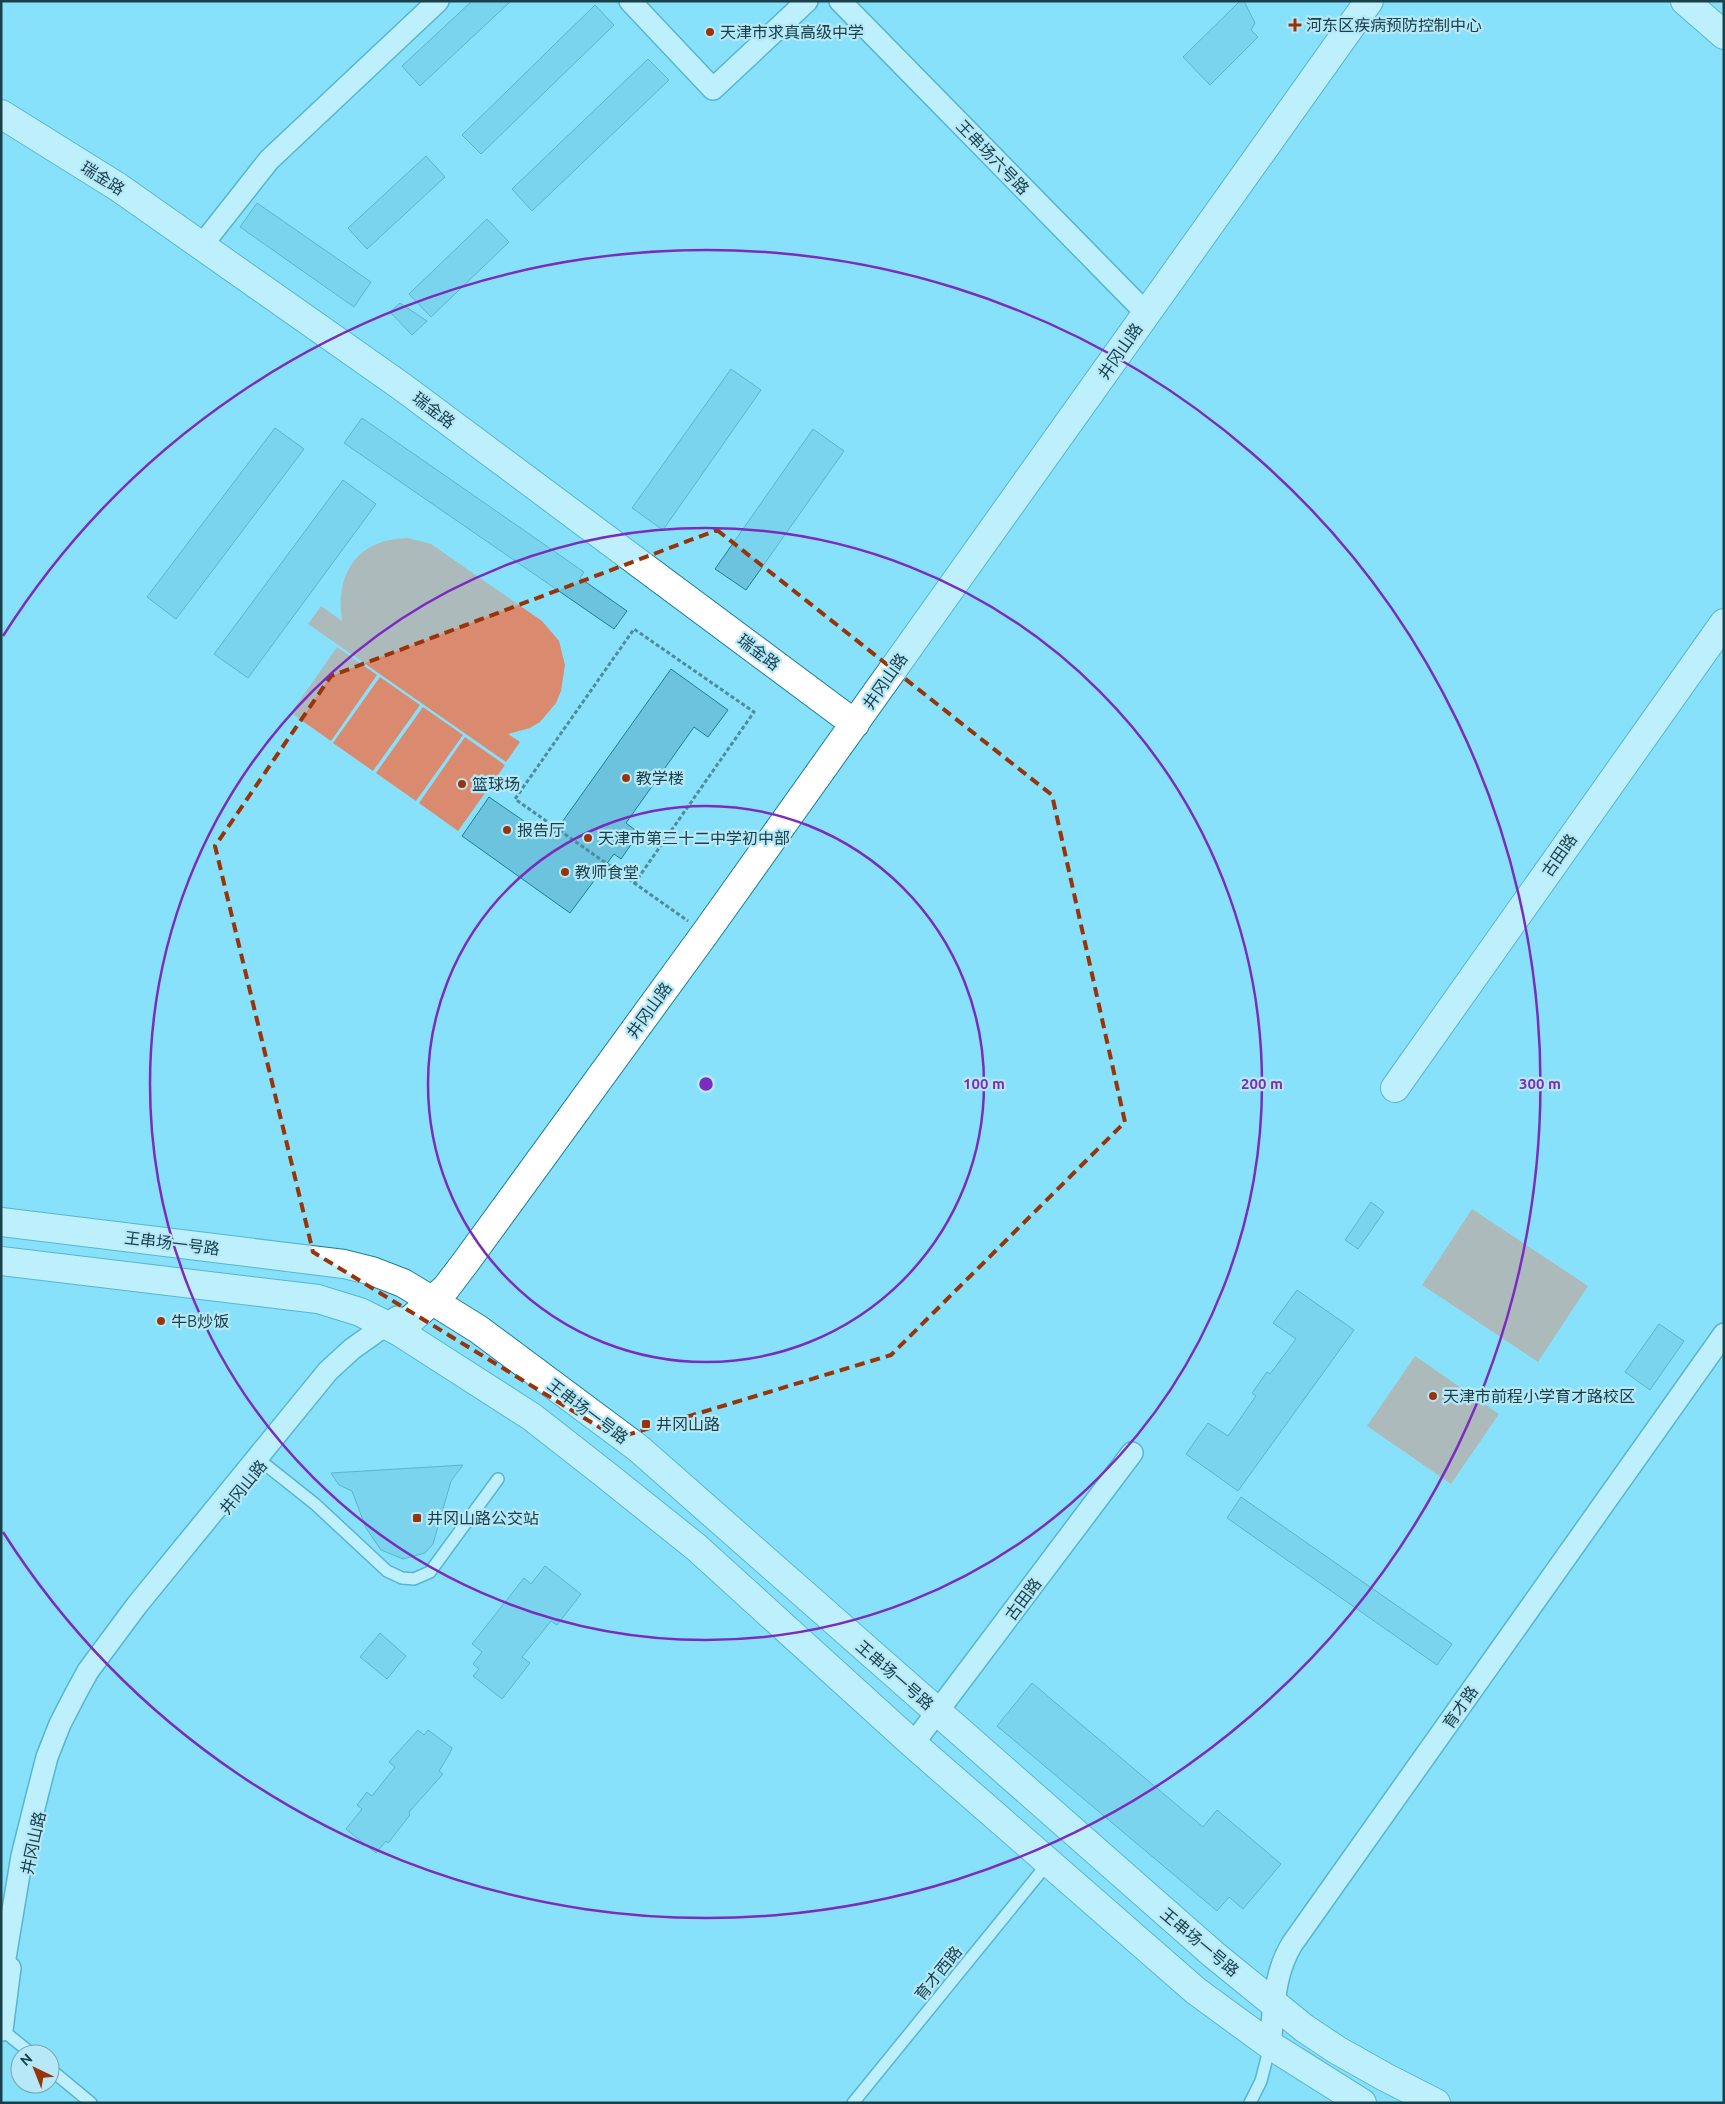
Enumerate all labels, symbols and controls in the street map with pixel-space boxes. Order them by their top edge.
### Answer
place label: 河东区疾病预防控制中心 [1306,16,1482,34]
marker: 河东区疾病预防控制中心 [1288,18,1302,32]
place label: 天津市求真高级中学 [720,23,864,41]
marker: 天津市求真高级中学 [704,26,716,38]
street label: 王串场六号路 [953,116,1033,198]
street label: 瑞金路 [78,158,128,198]
street label: 井冈山路 [1094,320,1146,382]
street label: 瑞金路 [409,388,459,432]
street label: 瑞金路 [734,630,784,674]
street label: 井冈山路 [859,650,911,712]
place label: 教学楼 [636,769,684,787]
marker: 教学楼 [620,772,632,784]
place label: 篮球场 [472,775,520,793]
marker: 篮球场 [456,778,468,790]
place label: 报告厅 [517,821,565,839]
marker: 报告厅 [501,824,513,836]
place label: 天津市第三十二中学初中部 [598,829,790,847]
street label: 古田路 [1538,830,1580,880]
marker: 天津市第三十二中学初中部 [582,832,594,844]
place label: 教师食堂 [575,863,639,881]
marker: 教师食堂 [559,866,571,878]
street label: 井冈山路 [623,979,675,1041]
centre of rings [697,1075,715,1093]
text: 100 m [963,1075,1005,1092]
text: 200 m [1241,1075,1283,1092]
text: 300 m [1519,1075,1561,1092]
street label: 王串场一号路 [123,1228,221,1258]
place label: 牛B炒饭 [171,1312,229,1330]
marker: 牛B炒饭 [155,1315,167,1327]
street label: 王串场一号路 [544,1375,632,1447]
place label: 天津市前程小学育才路校区 [1443,1387,1635,1405]
marker: 天津市前程小学育才路校区 [1427,1390,1439,1402]
place label: 井冈山路 [656,1415,720,1433]
marker: 井冈山路 [640,1418,652,1430]
street label: 井冈山路 [216,1456,270,1518]
place label: 井冈山路公交站 [427,1509,539,1527]
marker: 井冈山路公交站 [411,1512,423,1524]
street label: 古田路 [1001,1574,1045,1624]
street label: 王串场一号路 [853,1637,937,1713]
street label: 育才路 [1439,1682,1481,1732]
street label: 井冈山路 [18,1810,48,1876]
street label: 王串场一号路 [1157,1904,1243,1980]
street label: 育才西路 [911,1942,965,2004]
north arrow [10,2044,60,2094]
text: N [17,2050,35,2069]

